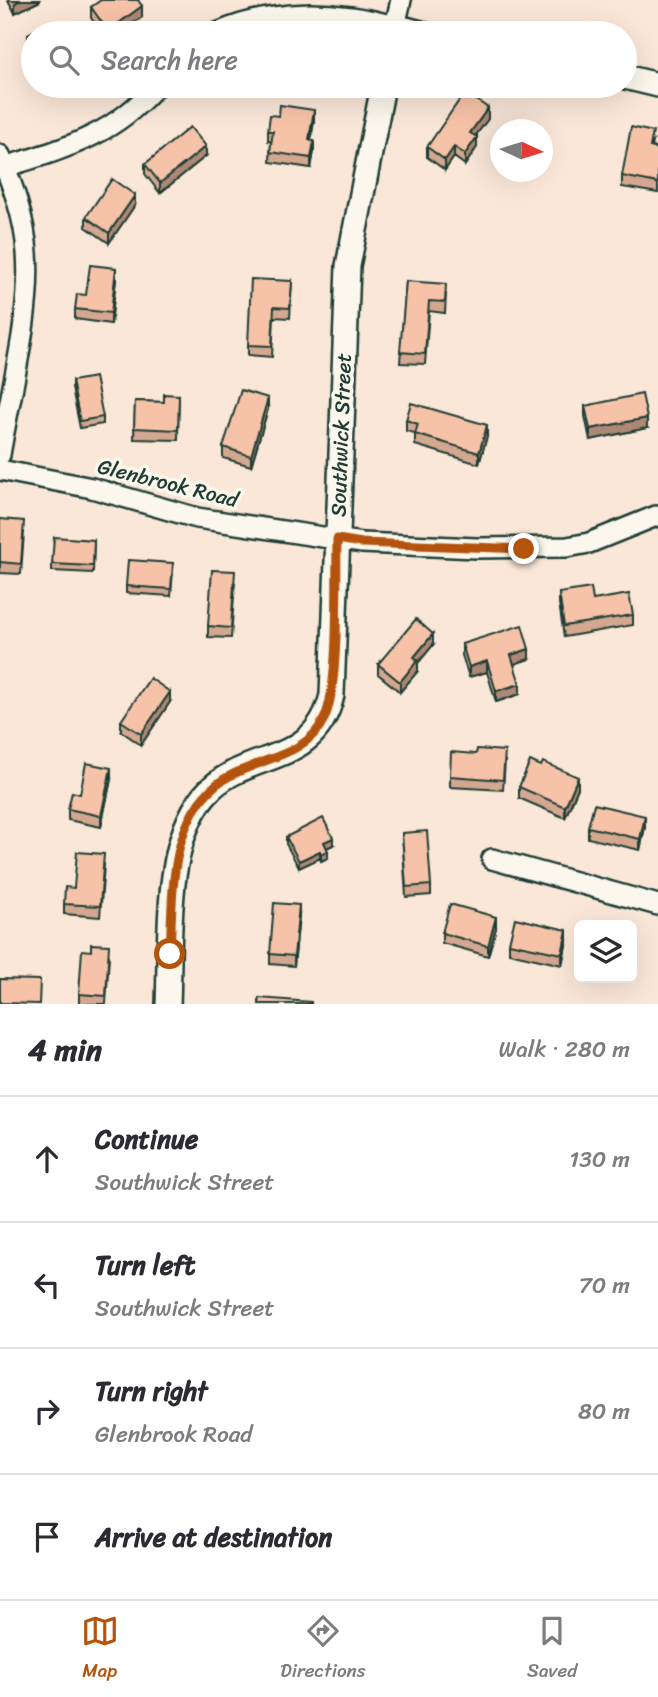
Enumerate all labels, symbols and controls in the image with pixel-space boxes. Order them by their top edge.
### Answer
search box [21,21,637,98]
text: Search here [101,37,238,83]
icon: search [45,41,83,79]
north arrow [490,119,553,182]
street label: Southwick Street [319,353,363,517]
street label: Glenbrook Road [94,447,244,519]
route end [508,533,539,564]
map controls [574,920,637,983]
button: layers [574,920,637,983]
route start [154,938,185,969]
text: 4 min [28,1023,102,1077]
text: Walk · 280 m [499,1029,630,1070]
text: Continue [95,1116,198,1162]
text: 130 m [569,1139,630,1180]
icon: ahead [28,1140,66,1178]
text: Southwick Street [95,1162,274,1203]
text: Turn left [95,1242,195,1288]
text: 70 m [579,1265,630,1306]
icon: left [28,1266,66,1304]
text: Southwick Street [95,1288,274,1329]
text: Turn right [95,1368,208,1414]
text: 80 m [578,1391,630,1432]
icon: right [28,1392,66,1430]
text: Glenbrook Road [95,1414,252,1455]
text: Arrive at destination [95,1514,332,1560]
icon: arrive [28,1518,66,1556]
tab: Map [81,1612,119,1687]
tab: Directions [280,1612,366,1687]
tab: Saved [527,1612,577,1687]

